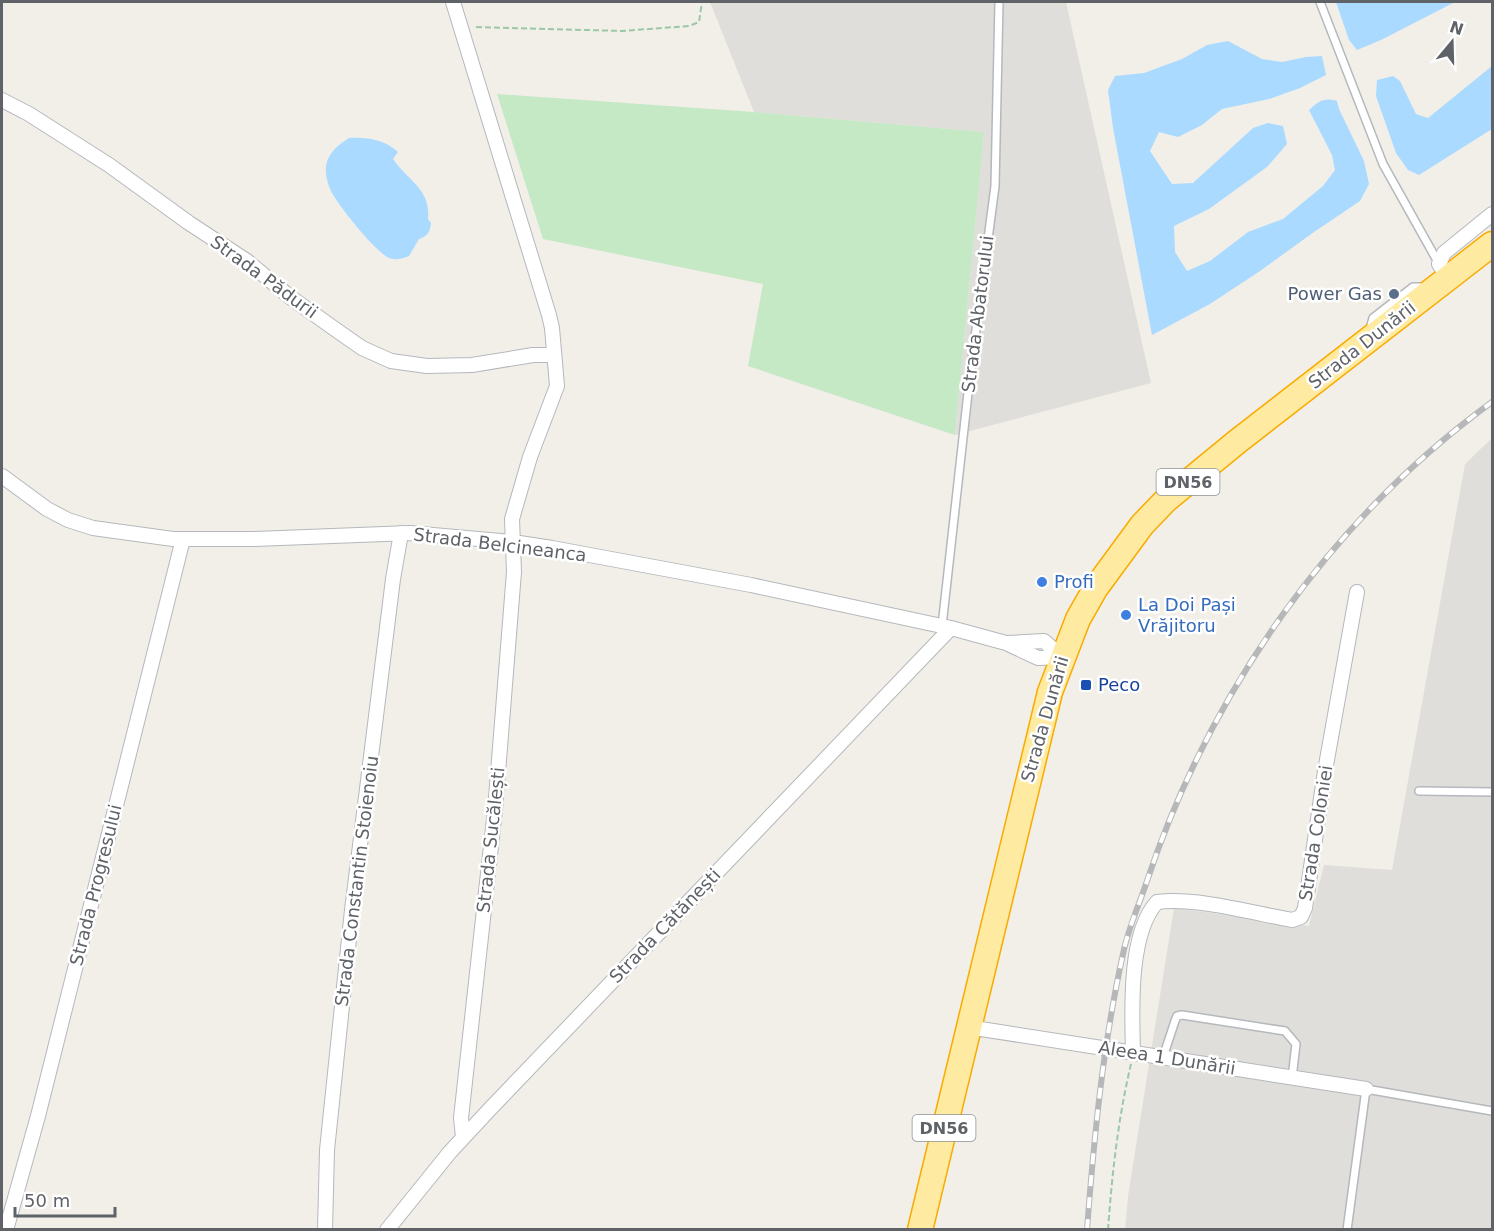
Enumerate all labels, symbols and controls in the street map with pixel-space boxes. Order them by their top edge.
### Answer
north arrow [1422,12,1482,72]
text: N [1447,17,1466,39]
street label: Strada Pădurii [207,231,322,322]
street label: Strada Abatorului [957,234,998,394]
place label: Power Gas [1288,283,1382,304]
marker: Power Gas [1387,287,1401,301]
street label: Strada Dunării [1304,296,1419,393]
road number: DN56 [1156,469,1220,495]
street label: Strada Belcineanca [412,523,588,566]
place label: Profi [1054,571,1094,592]
marker: Profi [1035,575,1049,589]
place label: La Doi Pași Vrăjitoru [1138,594,1236,636]
marker: La Doi Pași Vrăjitoru [1119,608,1133,622]
street label: Strada Dunării [1016,653,1073,784]
place label: Peco [1098,674,1140,695]
marker: Peco [1079,678,1093,692]
street label: Strada Constantin Stoienoiu [331,754,382,1008]
street label: Strada Coloniei [1294,764,1337,902]
street label: Strada Sucălești [472,766,509,914]
street label: Strada Progresului [65,802,126,968]
street label: Strada Cătănești [605,864,725,987]
street label: Aleea 1 Dunării [1097,1036,1237,1079]
road number: DN56 [912,1115,976,1141]
scale bar [15,1180,116,1218]
text: 50 m [24,1190,70,1211]

